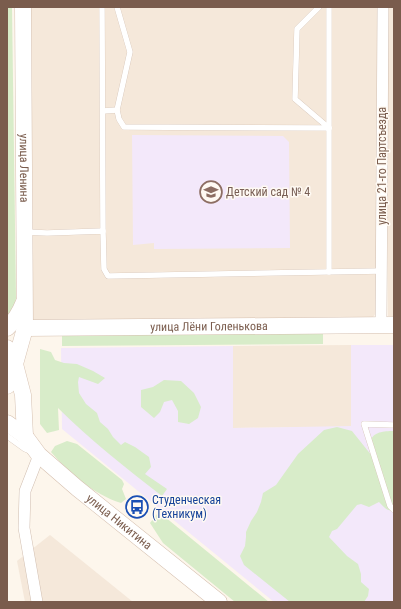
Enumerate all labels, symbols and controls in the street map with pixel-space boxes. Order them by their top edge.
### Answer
street label: улица 21-го Партсъезда [375,107,389,225]
street label: улица Ленина [17,133,31,203]
school or university icon: Детский сад № 4 [198,179,224,205]
place label: Детский сад № 4 [226,185,310,199]
street label: улица Лёни Голенькова [150,319,268,334]
street label: улица Никитина [83,491,155,553]
place label: Студенческая (Техникум) [152,493,221,521]
bus stop icon: Студенческая (Техникум) [124,494,150,520]

